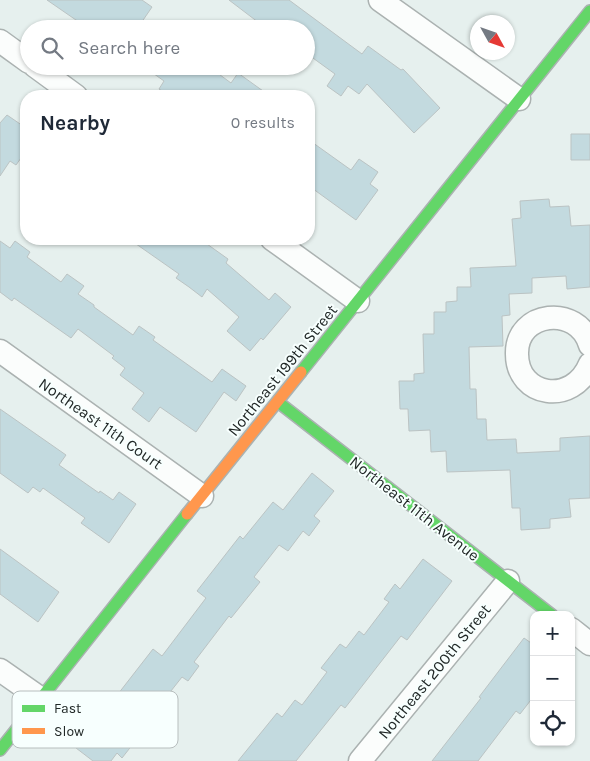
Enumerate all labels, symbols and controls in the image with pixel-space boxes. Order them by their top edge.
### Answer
north arrow [470,15,515,60]
search box [20,20,315,75]
icon: search [38,34,66,62]
text: Search here [78,37,180,59]
text: Nearby [40,111,110,135]
text: 0 results [231,113,295,132]
street label: Northeast 199th Street [224,301,341,440]
street label: Northeast 11th Court [35,374,166,473]
street label: Northeast 11th Avenue [346,452,483,565]
street label: Northeast 200th Street [374,600,495,743]
map controls [530,611,575,746]
button: + [530,611,575,656]
button: − [530,656,575,701]
legend [12,691,178,748]
text: Fast [54,700,81,717]
button: locate [530,701,575,746]
text: Slow [54,723,84,740]

